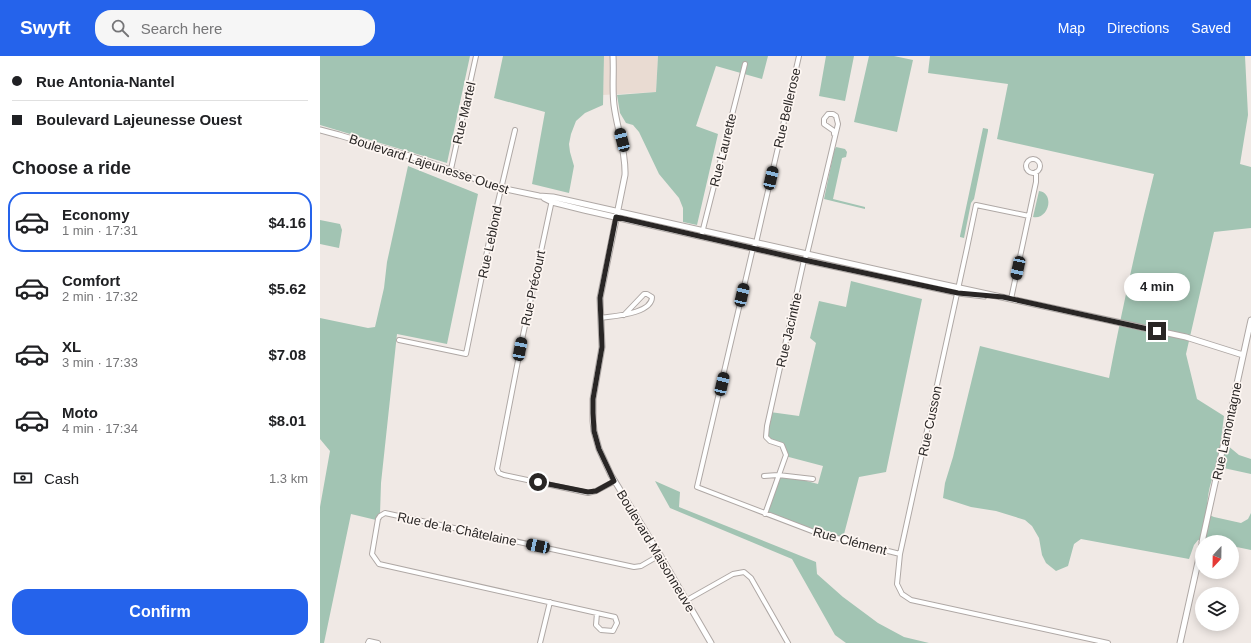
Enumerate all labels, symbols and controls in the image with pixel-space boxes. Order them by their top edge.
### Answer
search box [95,10,375,46]
text: Swyft [20,17,71,38]
icon: search [109,17,131,39]
text: Search here [141,20,222,37]
text: Map [1058,20,1085,36]
text: Directions [1107,20,1169,36]
text: Saved [1191,20,1231,36]
street label: Rue Bellerose [771,67,803,149]
text: Rue Antonia-Nantel [36,73,175,90]
street label: Rue Martel [450,80,478,146]
text: Boulevard Lajeunesse Ouest [36,111,242,128]
street label: Rue Laurette [707,112,739,188]
car [613,127,631,153]
street label: Boulevard Lajeunesse Ouest [347,131,511,197]
text: Choose a ride [12,158,131,178]
car [762,165,780,191]
icon: car [14,204,50,240]
street label: Rue Leblond [475,204,505,280]
text: Economy [62,206,130,223]
text: $4.16 [268,214,306,231]
text: 1 min · 17:31 [62,223,138,238]
street label: Rue Précourt [518,249,548,327]
car [1010,255,1026,281]
icon: car [14,270,50,306]
text: Comfort [62,272,120,289]
callout: 4 min [1124,273,1190,301]
text: 4 min [1140,279,1174,294]
text: $5.62 [268,280,306,297]
car [733,282,751,308]
text: 2 min · 17:32 [62,289,138,304]
street label: Rue Jacinthe [773,291,805,369]
route end [1148,322,1166,340]
icon: car [14,336,50,372]
car [512,336,528,362]
text: XL [62,338,81,355]
text: $7.08 [268,346,306,363]
text: 3 min · 17:33 [62,355,138,370]
car [713,371,731,397]
street label: Rue Lamontagne [1209,381,1245,481]
street label: Rue Cusson [915,384,945,458]
icon: car [14,402,50,438]
text: Moto [62,404,98,421]
text: $8.01 [268,412,306,429]
text: 4 min · 17:34 [62,421,138,436]
icon: cash [12,467,34,489]
text: Cash [44,470,79,487]
text: 1.3 km [269,471,308,486]
route start [529,473,547,491]
street label: Boulevard Maisonneuve [614,487,698,615]
street label: Rue de la Châtelaine [396,509,518,549]
street label: Rue Clément [811,524,889,558]
north arrow [1195,535,1239,579]
map controls [1195,535,1239,631]
car [525,538,551,554]
button: layers [1195,587,1239,631]
button: Confirm [12,589,308,635]

